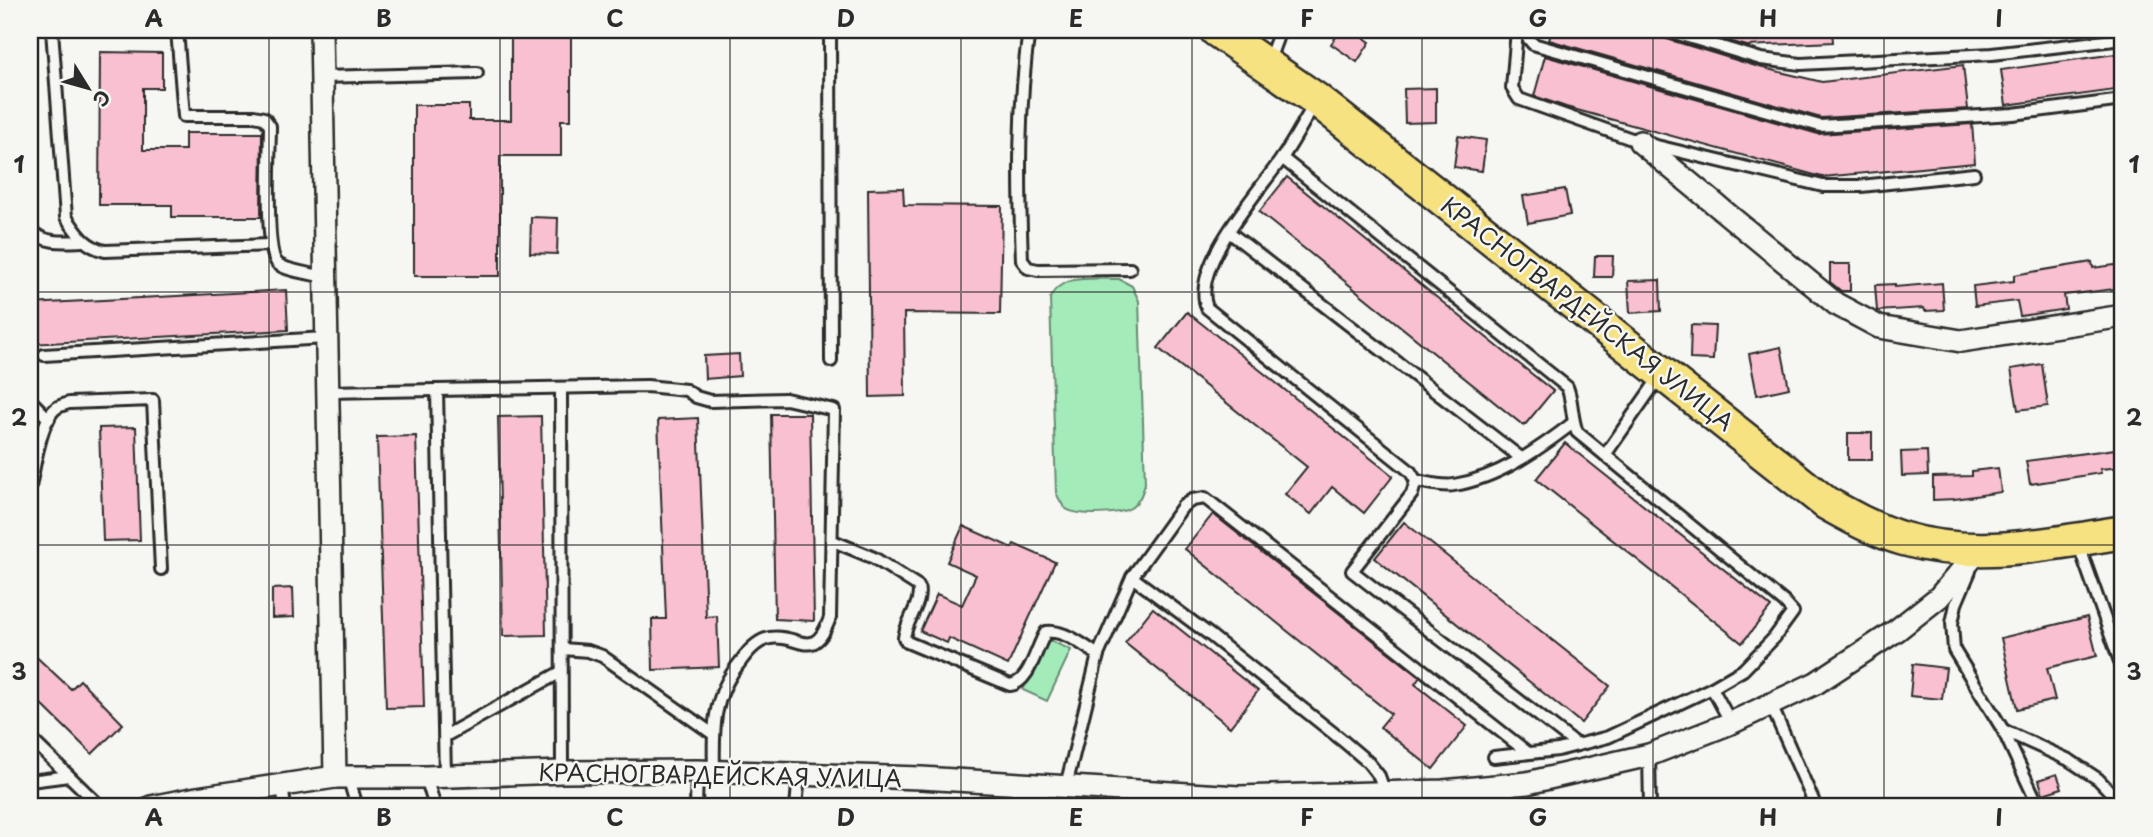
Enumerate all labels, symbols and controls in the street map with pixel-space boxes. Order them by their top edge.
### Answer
text: A [145,0,163,35]
text: B [376,0,392,35]
text: C [606,0,624,35]
text: D [837,0,855,35]
text: E [1069,0,1083,35]
text: F [1300,0,1314,35]
text: G [1529,0,1547,35]
text: H [1759,0,1777,35]
text: I [1995,0,2003,35]
north arrow [52,52,122,122]
text: С [87,85,118,113]
text: 1 [14,146,25,181]
text: 1 [2129,146,2140,181]
street label: КРАСНОГВАРДЕЙСКАЯ УЛИЦА [1434,187,1742,439]
text: 2 [11,399,27,434]
text: 2 [2126,399,2142,434]
text: 3 [11,653,27,688]
text: 3 [2126,653,2142,688]
street label: КРАСНОГВАРДЕЙСКАЯ УЛИЦА [538,754,902,795]
text: A [145,799,163,834]
text: B [376,799,392,834]
text: C [606,799,624,834]
text: D [837,799,855,834]
text: E [1069,799,1083,834]
text: F [1300,799,1314,834]
text: G [1529,799,1547,834]
text: H [1759,799,1777,834]
text: I [1995,799,2003,834]

